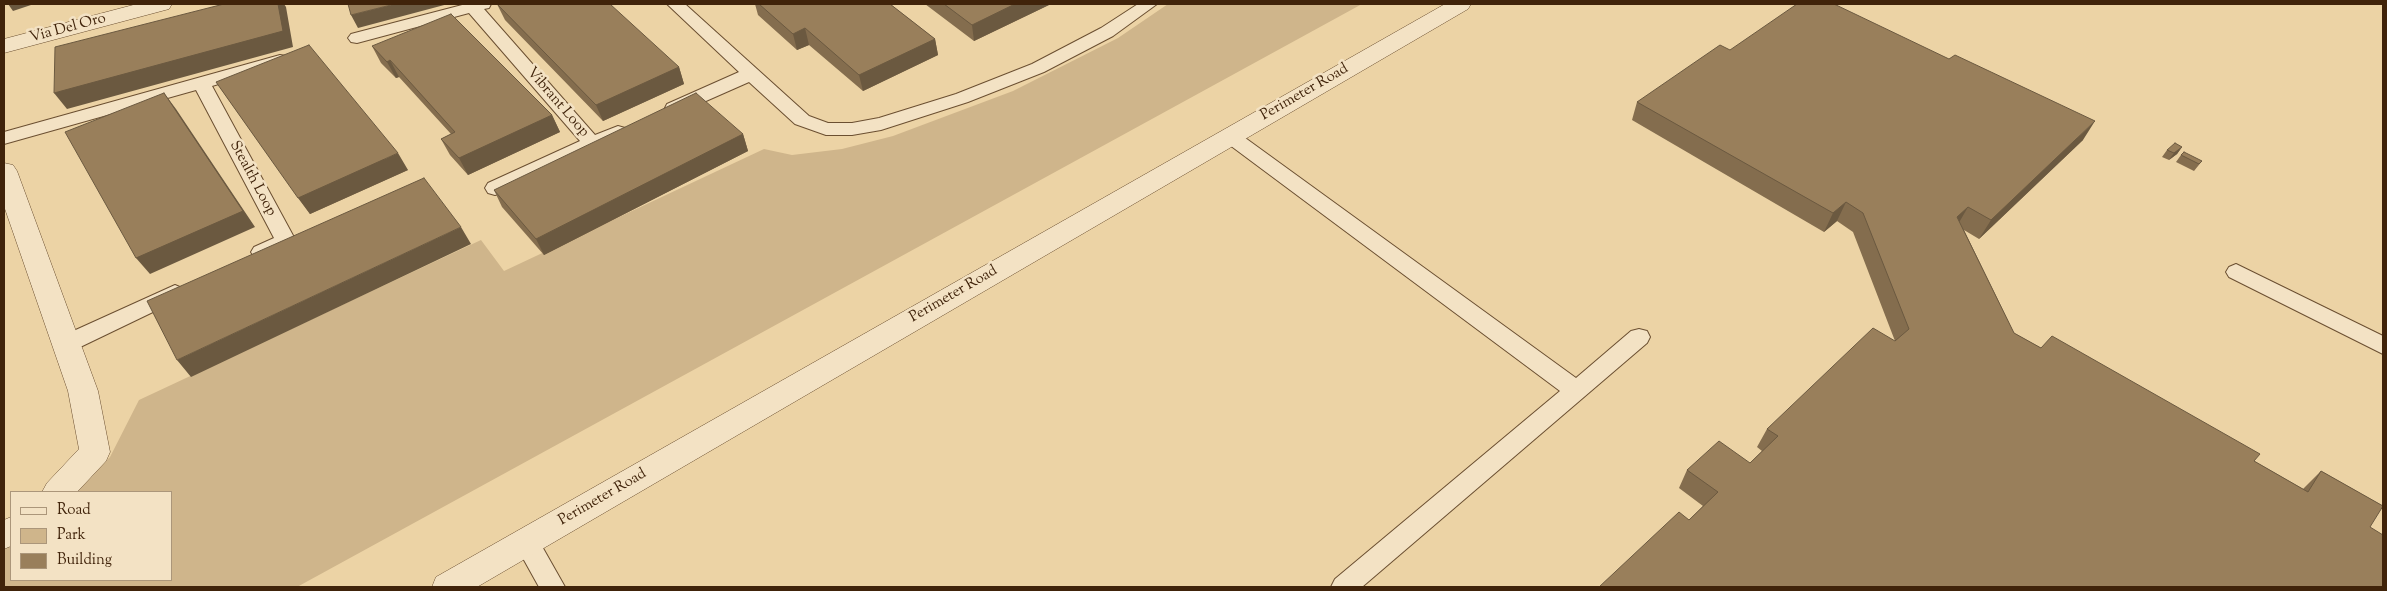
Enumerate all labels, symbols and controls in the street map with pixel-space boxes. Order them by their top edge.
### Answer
street label: Via Del Oro [28,10,108,48]
street label: Perimeter Road [1258,61,1352,125]
street label: Vibrant Loop [522,64,592,142]
street label: Stealth Loop [225,138,279,220]
street label: Perimeter Road [907,263,1001,327]
street label: Perimeter Road [556,466,650,530]
legend [10,491,172,581]
text: Road [57,500,91,521]
text: Park [57,525,86,546]
text: Building [57,550,112,571]

